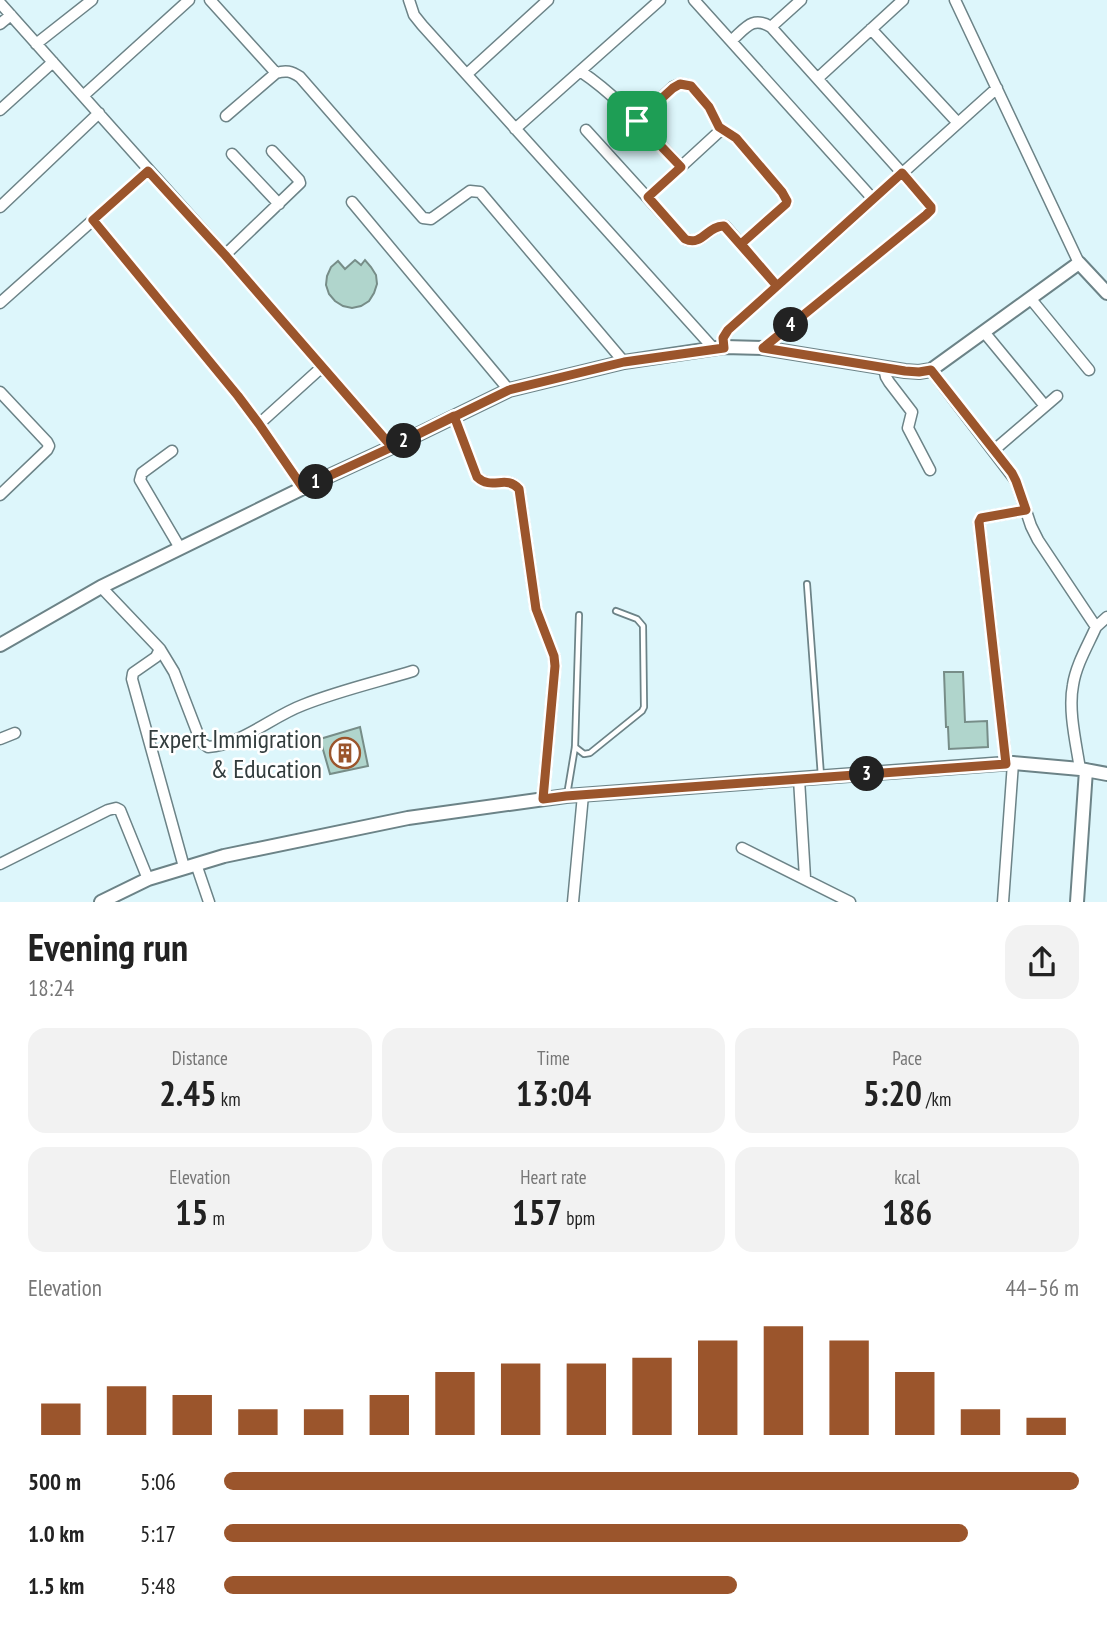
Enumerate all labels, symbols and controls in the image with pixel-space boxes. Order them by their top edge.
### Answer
pin [607,91,667,151]
icon: arrive [618,102,656,140]
pin: 4 [774,308,808,342]
text: 4 [786,312,795,336]
pin: 2 [386,424,422,458]
text: 2 [399,428,408,452]
pin: 1 [298,464,334,500]
text: 1 [311,469,320,493]
place label: Expert Immigration & Education [148,722,322,785]
building icon: Expert Immigration & Education [328,736,362,770]
pin: 3 [850,756,884,792]
text: 3 [862,761,871,785]
text: Evening run [28,922,188,971]
button: share [1005,925,1079,999]
text: 18:24 [28,973,74,1002]
text: Distance [172,1046,228,1070]
text: Time [537,1046,570,1070]
text: Pace [892,1046,922,1070]
text: 2.45 [159,1070,217,1116]
text: 13:04 [516,1070,591,1116]
text: 5:20 [863,1070,922,1116]
text: km [217,1087,241,1111]
text: /km [922,1087,951,1111]
text: Elevation [169,1165,230,1189]
text: Heart rate [520,1165,587,1189]
text: kcal [894,1165,920,1189]
text: 15 [175,1189,208,1235]
text: 157 [512,1189,562,1235]
text: 186 [882,1189,932,1235]
text: m [208,1206,225,1230]
text: bpm [562,1206,595,1230]
text: Elevation [28,1273,102,1302]
text: 44–56 m [1006,1273,1079,1302]
text: 500 m [28,1467,81,1496]
text: 5:06 [140,1467,176,1496]
text: 1.0 km [28,1519,84,1548]
text: 5:17 [140,1519,176,1548]
text: 1.5 km [28,1571,84,1600]
text: 5:48 [140,1571,176,1600]

